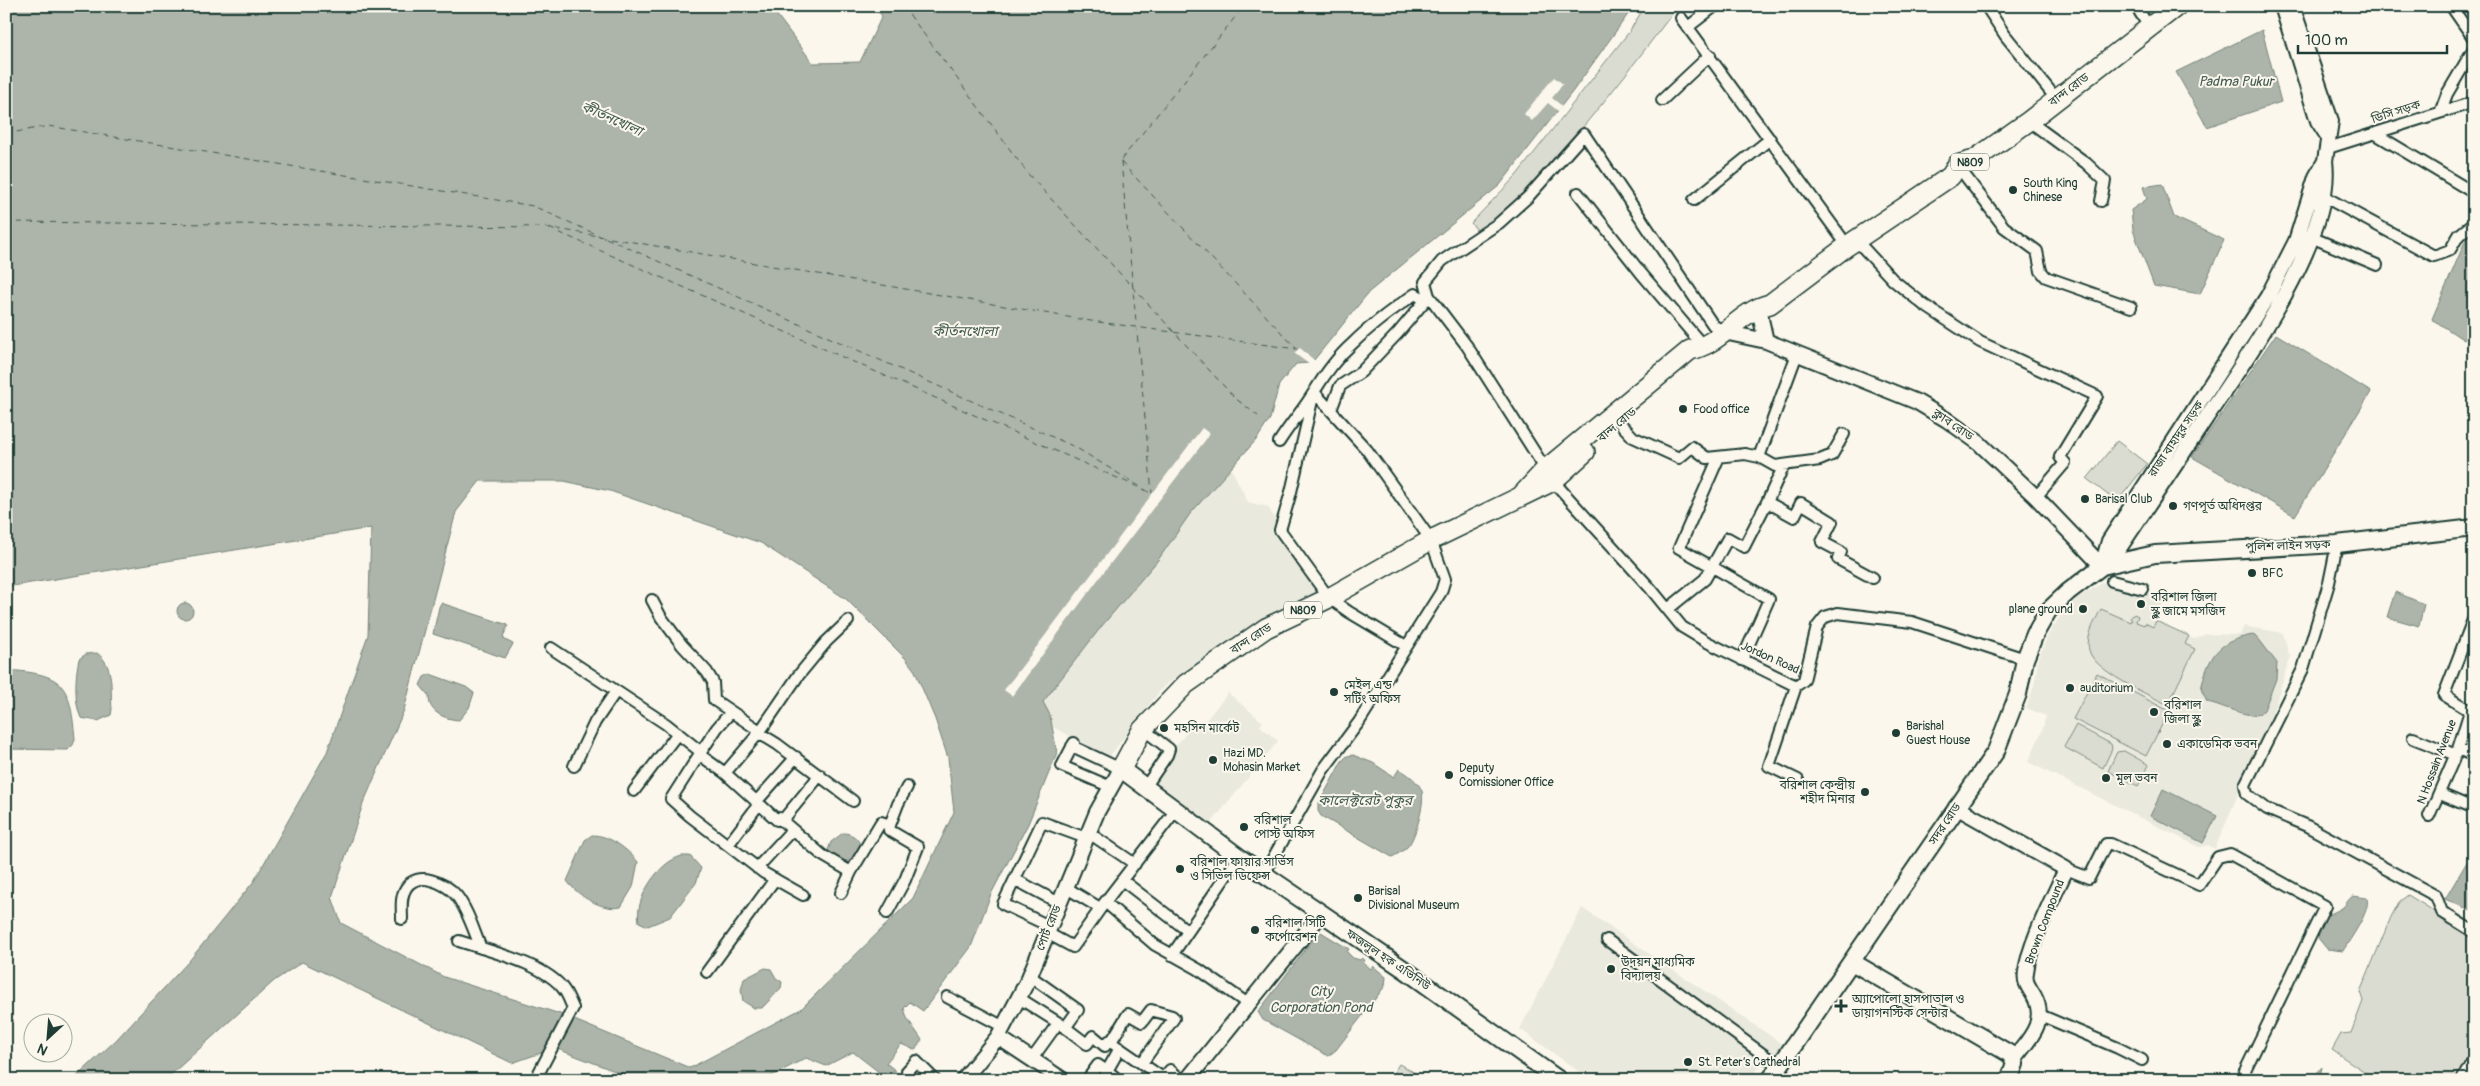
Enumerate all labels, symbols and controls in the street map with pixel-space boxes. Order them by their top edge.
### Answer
scale bar [2298,22,2446,54]
text: 100 m [2305,31,2348,50]
street label: বান্দ রোড [2045,70,2092,111]
water label: Padma Pukur [2198,73,2276,90]
street label: ডিসি সড়ক [2368,96,2423,127]
water label: কীর্তনখোলা [579,98,648,141]
road number: N809 [1951,154,1989,170]
place label: South King Chinese [2023,176,2078,205]
marker: South King Chinese [2007,184,2019,196]
water label: কীর্তনখোলা [933,323,1001,340]
street label: রাজা বাহাদুর সড়ক [2144,398,2207,481]
place label: Food office [1693,402,1750,417]
marker: Food office [1677,403,1689,415]
street label: বান্দ রোড [1594,404,1640,446]
street label: ক্লাব রোড [1929,405,1977,444]
place label: Barisal Club [2095,492,2152,507]
marker: Barisal Club [2079,493,2091,505]
place label: গণপূর্ত অধিদপ্তর [2183,498,2263,514]
marker: গণপূর্ত অধিদপ্তর [2167,500,2179,512]
street label: পুলিশ লাইন সড়ক [2245,536,2331,555]
place label: BFC [2262,566,2283,581]
marker: BFC [2246,567,2258,579]
place label: বরিশাল জিলা স্কুল জামে মসজিদ [2150,589,2226,619]
marker: বরিশাল জিলা স্কুল জামে মসজিদ [2135,598,2147,610]
road number: N809 [1284,602,1322,618]
place label: plane ground [2009,602,2073,617]
marker: plane ground [2077,603,2089,615]
street label: বান্দ রোড [1227,620,1275,658]
street label: Jordon Road [1738,638,1802,678]
place label: মেইল এন্ড সর্টিং অফিস [1343,677,1401,707]
place label: auditorium [2080,681,2134,696]
marker: auditorium [2064,682,2076,694]
marker: মেইল এন্ড সর্টিং অফিস [1328,686,1340,698]
place label: বরিশাল জিলা স্কুল [2163,697,2202,727]
marker: বরিশাল জিলা স্কুল [2148,706,2160,718]
street label: N Hossain Avenue [2414,718,2460,806]
place label: Barishal Guest House [1906,719,1970,748]
place label: মহসিন মার্কেট [1173,720,1240,736]
marker: মহসিন মার্কেট [1158,722,1170,734]
marker: Barishal Guest House [1890,727,1902,739]
place label: একাডেমিক ভবন [2177,736,2258,752]
marker: একাডেমিক ভবন [2161,738,2173,750]
place label: Hazi MD. Mohasin Market [1223,746,1300,775]
marker: Hazi MD. Mohasin Market [1207,754,1219,766]
place label: Deputy Comissioner Office [1459,761,1554,790]
marker: Deputy Comissioner Office [1443,769,1455,781]
place label: মূল ভবন [2115,771,2158,786]
marker: মূল ভবন [2100,772,2112,784]
place label: বরিশাল কেন্দ্রীয় শহীদ মিনার [1779,777,1856,807]
marker: বরিশাল কেন্দ্রীয় শহীদ মিনার [1859,786,1871,798]
water label: কালেক্টরেট পুকুর [1318,792,1415,809]
street label: সদর রোড [1925,800,1965,849]
place label: বরিশাল পোস্ট অফিস [1253,812,1315,842]
marker: বরিশাল পোস্ট অফিস [1238,821,1250,833]
place label: বরিশাল ফায়ার সার্ভিস ও সিভিল ডিফেন্স [1189,854,1294,884]
marker: বরিশাল ফায়ার সার্ভিস ও সিভিল ডিফেন্স [1174,863,1186,875]
street label: Brown Compound [2022,877,2068,967]
place label: Barisal Divisional Museum [1368,884,1460,913]
marker: Barisal Divisional Museum [1352,892,1364,904]
street label: পোর্ট রোড [1032,902,1065,953]
place label: বরিশাল সিটি কর্পোরেশন [1264,915,1326,945]
marker: বরিশাল সিটি কর্পোরেশন [1249,924,1261,936]
street label: ফজলুল হক এভিনিউ [1342,925,1434,994]
place label: উদয়ন মাধ্যমিক বিদ্যালয় [1620,954,1695,984]
marker: উদয়ন মাধ্যমিক বিদ্যালয় [1605,963,1617,975]
water label: City Corporation Pond [1270,983,1375,1016]
place label: অ্যাপোলো হাসপাতাল ও ডায়াগনস্টিক সেন্টার [1851,992,1965,1021]
marker: অ্যাপোলো হাসপাতাল ও ডায়াগনস্টিক সেন্টার [1834,999,1848,1013]
north arrow [22,1014,72,1064]
text: N [35,1040,51,1059]
place label: St. Peter’s Cathedral [1698,1055,1801,1070]
marker: St. Peter’s Cathedral [1682,1056,1694,1068]

